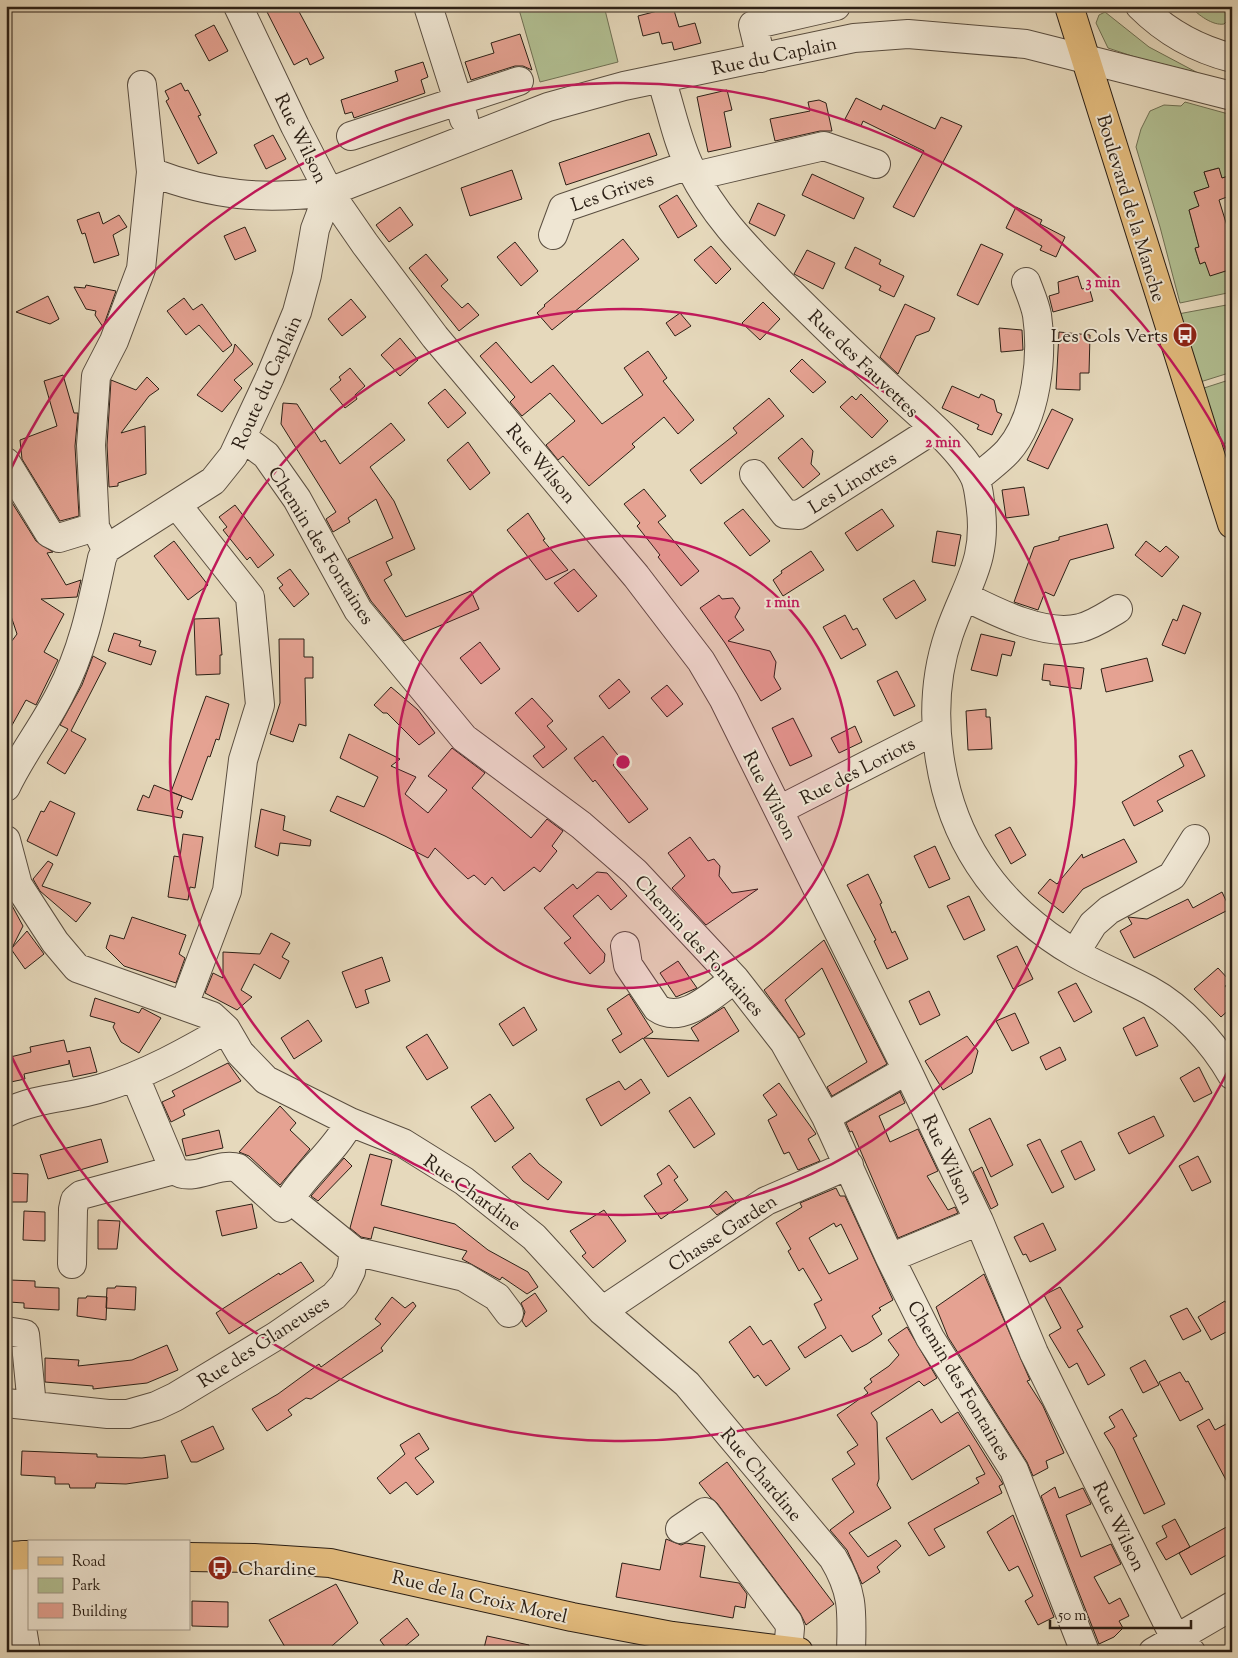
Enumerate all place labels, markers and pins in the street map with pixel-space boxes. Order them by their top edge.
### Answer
bus stop icon: Les Cols Verts [1172,322,1198,348]
place label: Les Cols Verts [1051,324,1168,351]
centre of rings [614,753,632,771]
bus stop icon: Chardine [207,1555,233,1581]
place label: Chardine [238,1557,316,1584]

